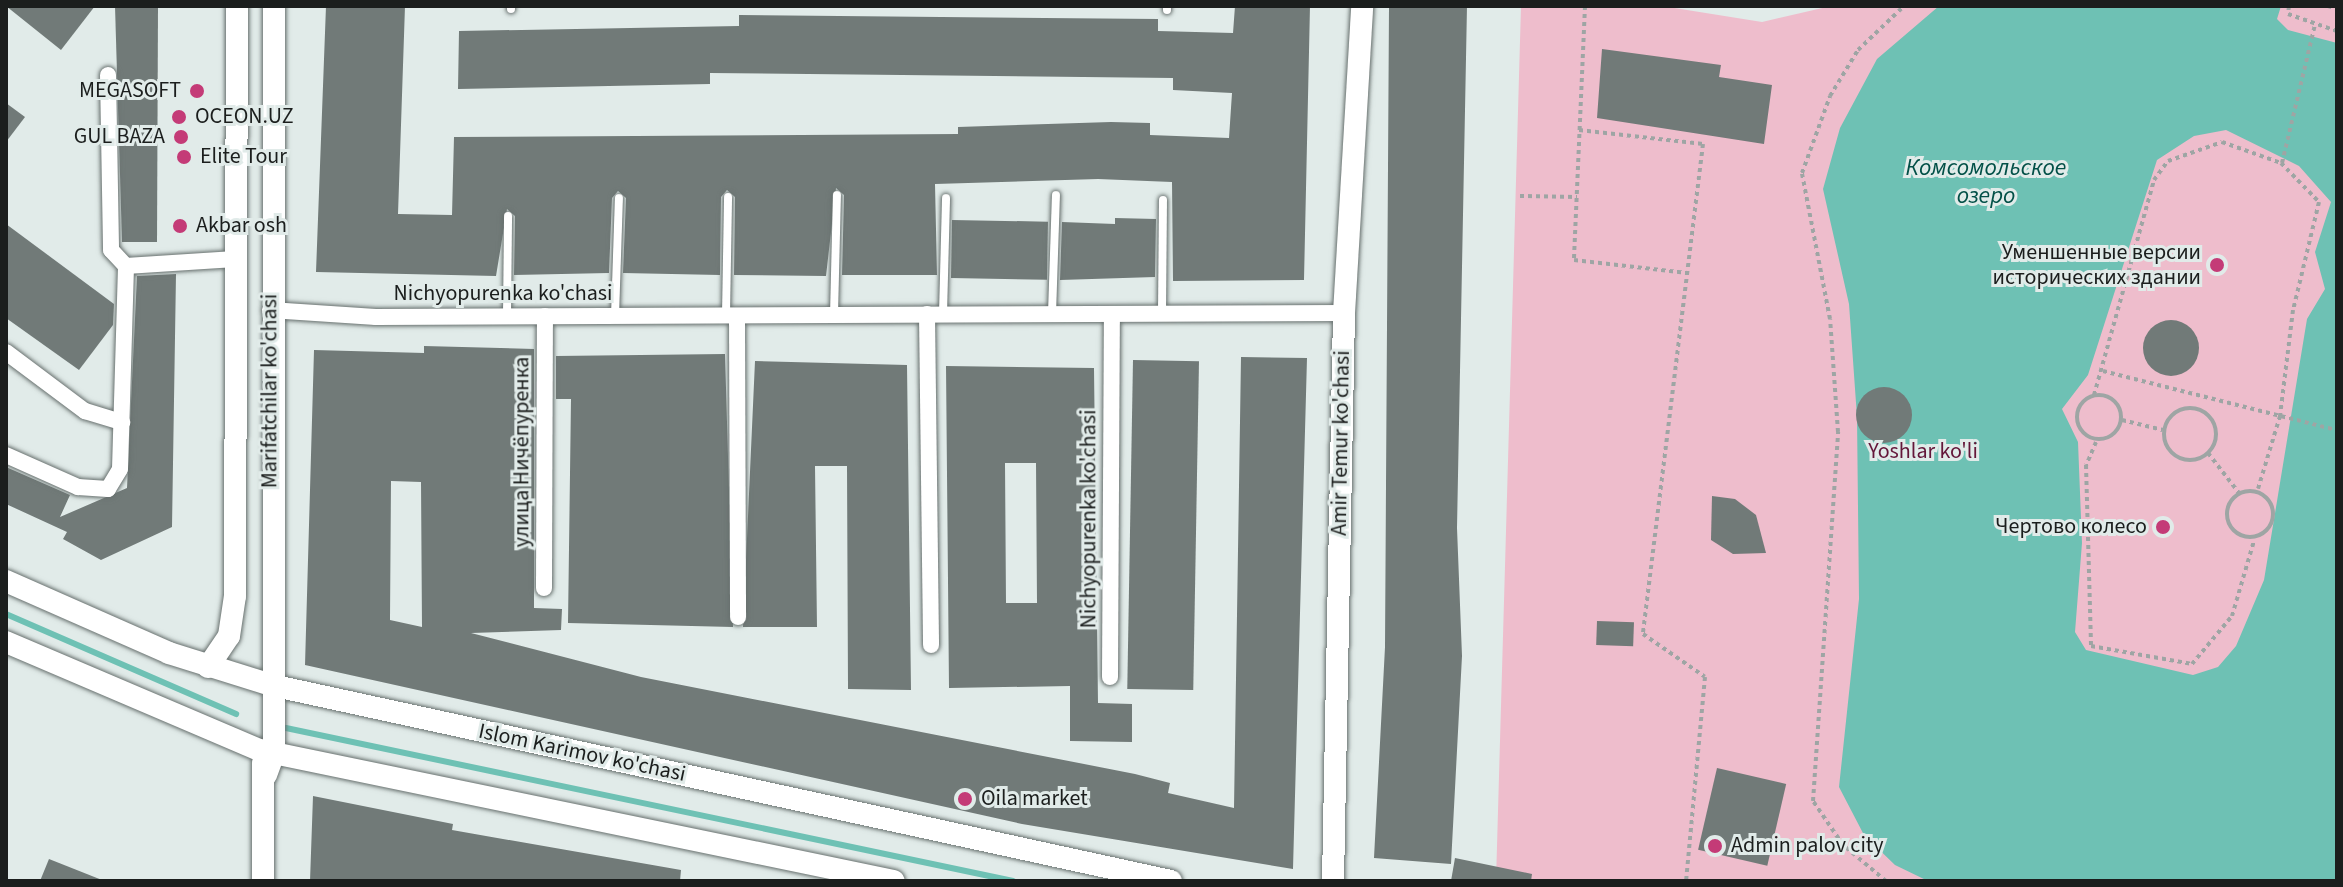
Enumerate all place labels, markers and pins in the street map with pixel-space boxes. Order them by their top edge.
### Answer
place label: MEGASOFT [79,78,181,104]
marker: MEGASOFT [188,82,206,100]
place label: OCEON.UZ [195,104,294,130]
marker: OCEON.UZ [170,108,188,126]
place label: GUL BAZA [74,124,165,150]
marker: GUL BAZA [172,128,190,146]
place label: Elite Tour [200,144,287,170]
marker: Elite Tour [175,148,193,166]
place label: Akbar osh [196,213,287,239]
marker: Akbar osh [171,217,189,235]
place label: Уменшенные версии исторических здании [1992,239,2201,290]
marker: Уменшенные версии исторических здании [2208,256,2226,274]
place label: Чертово колесо [1995,514,2147,540]
marker: Чертово колесо [2154,518,2172,536]
place label: Oila market [981,786,1088,812]
marker: Oila market [956,790,974,808]
place label: Admin palov city [1731,833,1884,859]
marker: Admin palov city [1706,837,1724,855]

